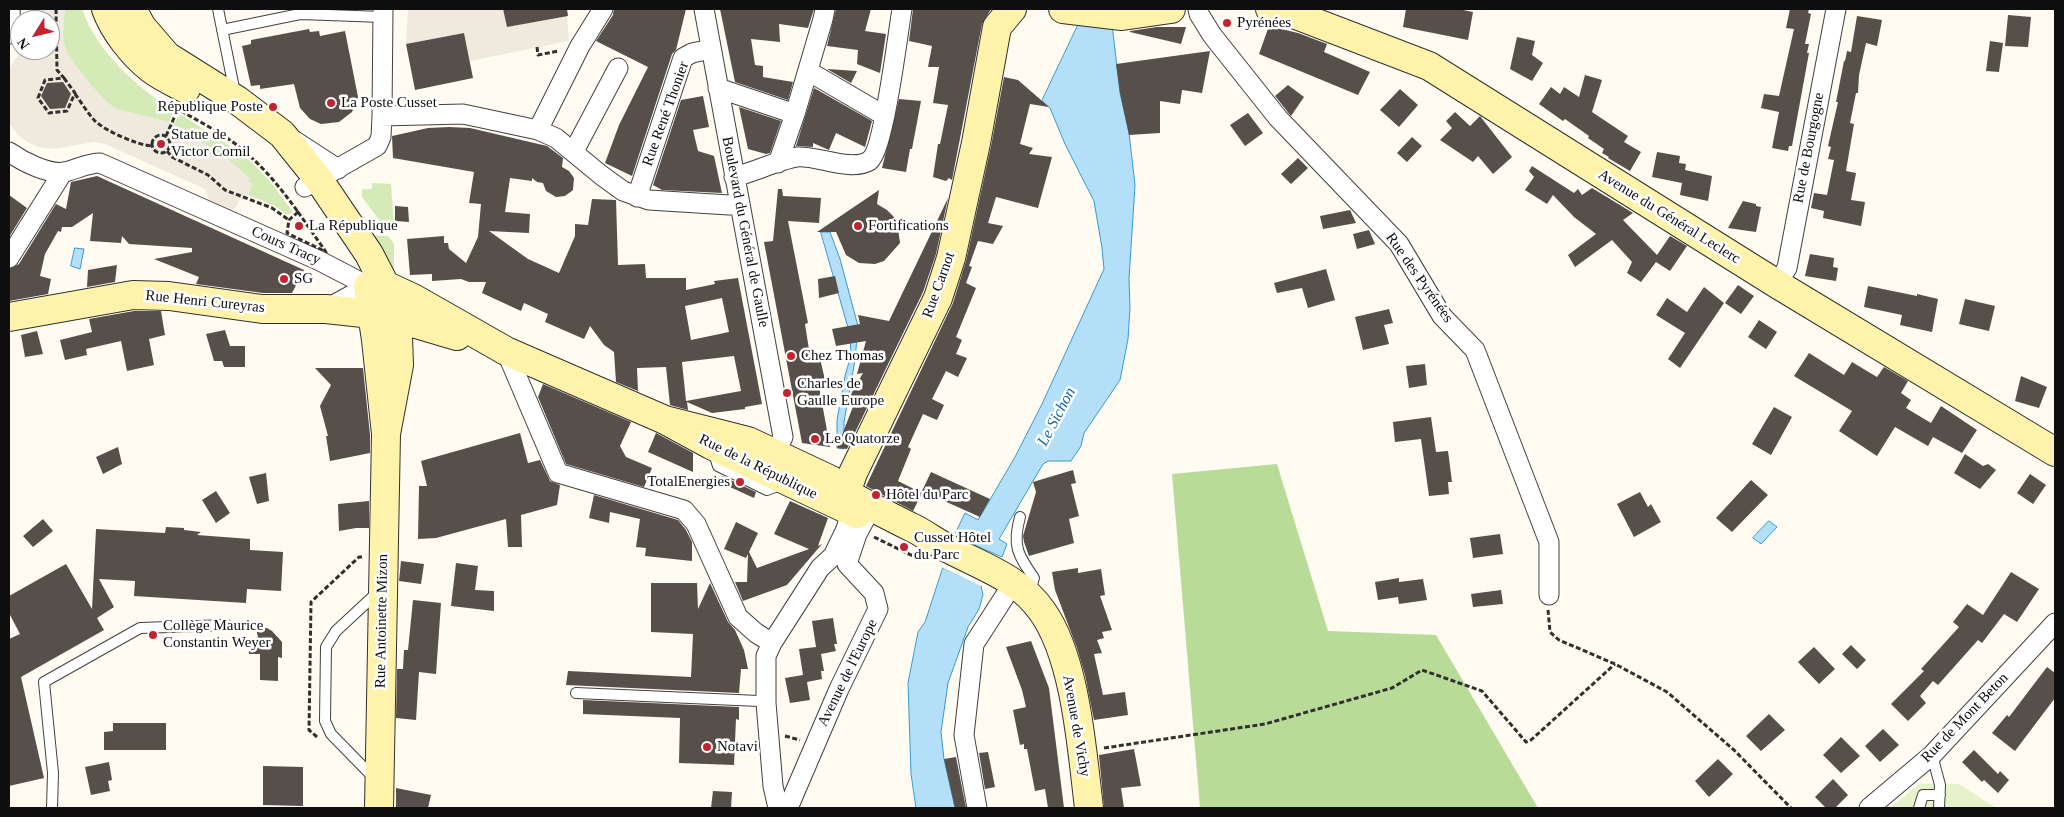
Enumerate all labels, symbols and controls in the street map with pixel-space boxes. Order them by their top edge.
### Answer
north arrow [10,10,60,60]
place label: Pyrénées [1237,14,1291,32]
marker: Pyrénées [1221,17,1233,29]
text: N [14,35,32,52]
street label: Rue René Thonier [639,59,693,169]
street label: Rue de Bourgogne [1789,91,1829,205]
place label: La Poste Cusset [341,94,437,112]
marker: La Poste Cusset [325,97,337,109]
place label: République Poste [158,98,263,116]
marker: République Poste [267,101,279,113]
place label: Statue de Victor Cornil [171,126,251,161]
street label: Boulevard du Général de Gaulle [718,135,772,329]
marker: Statue de Victor Cornil [155,138,167,150]
street label: Avenue du Général Leclerc [1595,166,1743,268]
place label: La République [309,217,398,235]
place label: Fortifications [868,217,949,235]
marker: La République [293,220,305,232]
marker: Fortifications [852,220,864,232]
street label: Cours Tracy [249,223,323,269]
street label: Rue des Pyrénées [1381,230,1457,326]
street label: Rue Carnot [919,250,959,320]
place label: SG [294,270,313,288]
marker: SG [278,273,290,285]
street label: Rue Henri Cureyras [144,287,266,317]
place label: Chez Thomas [801,347,884,365]
marker: Chez Thomas [785,350,797,362]
place label: Charles de Gaulle Europe [797,375,884,410]
water label: Le Sichon [1034,384,1080,450]
marker: Charles de Gaulle Europe [781,387,793,399]
place label: Le Quatorze [825,430,900,448]
street label: Rue de la République [696,431,820,503]
marker: Le Quatorze [809,433,821,445]
place label: TotalEnergies [647,473,730,491]
marker: TotalEnergies [734,476,746,488]
place label: Hôtel du Parc [886,486,968,504]
marker: Hôtel du Parc [870,489,882,501]
place label: Cusset Hôtel du Parc [914,529,991,564]
marker: Cusset Hôtel du Parc [898,541,910,553]
street label: Rue Antoinette Mizon [372,554,392,688]
street label: Avenue de l'Europe [814,616,882,730]
place label: Collège Maurice Constantin Weyer [163,617,271,652]
marker: Collège Maurice Constantin Weyer [147,629,159,641]
street label: Rue de Mont Beton [1918,669,2012,767]
street label: Avenue de Vichy [1058,674,1094,778]
place label: Notavi [717,738,758,756]
marker: Notavi [701,741,713,753]

